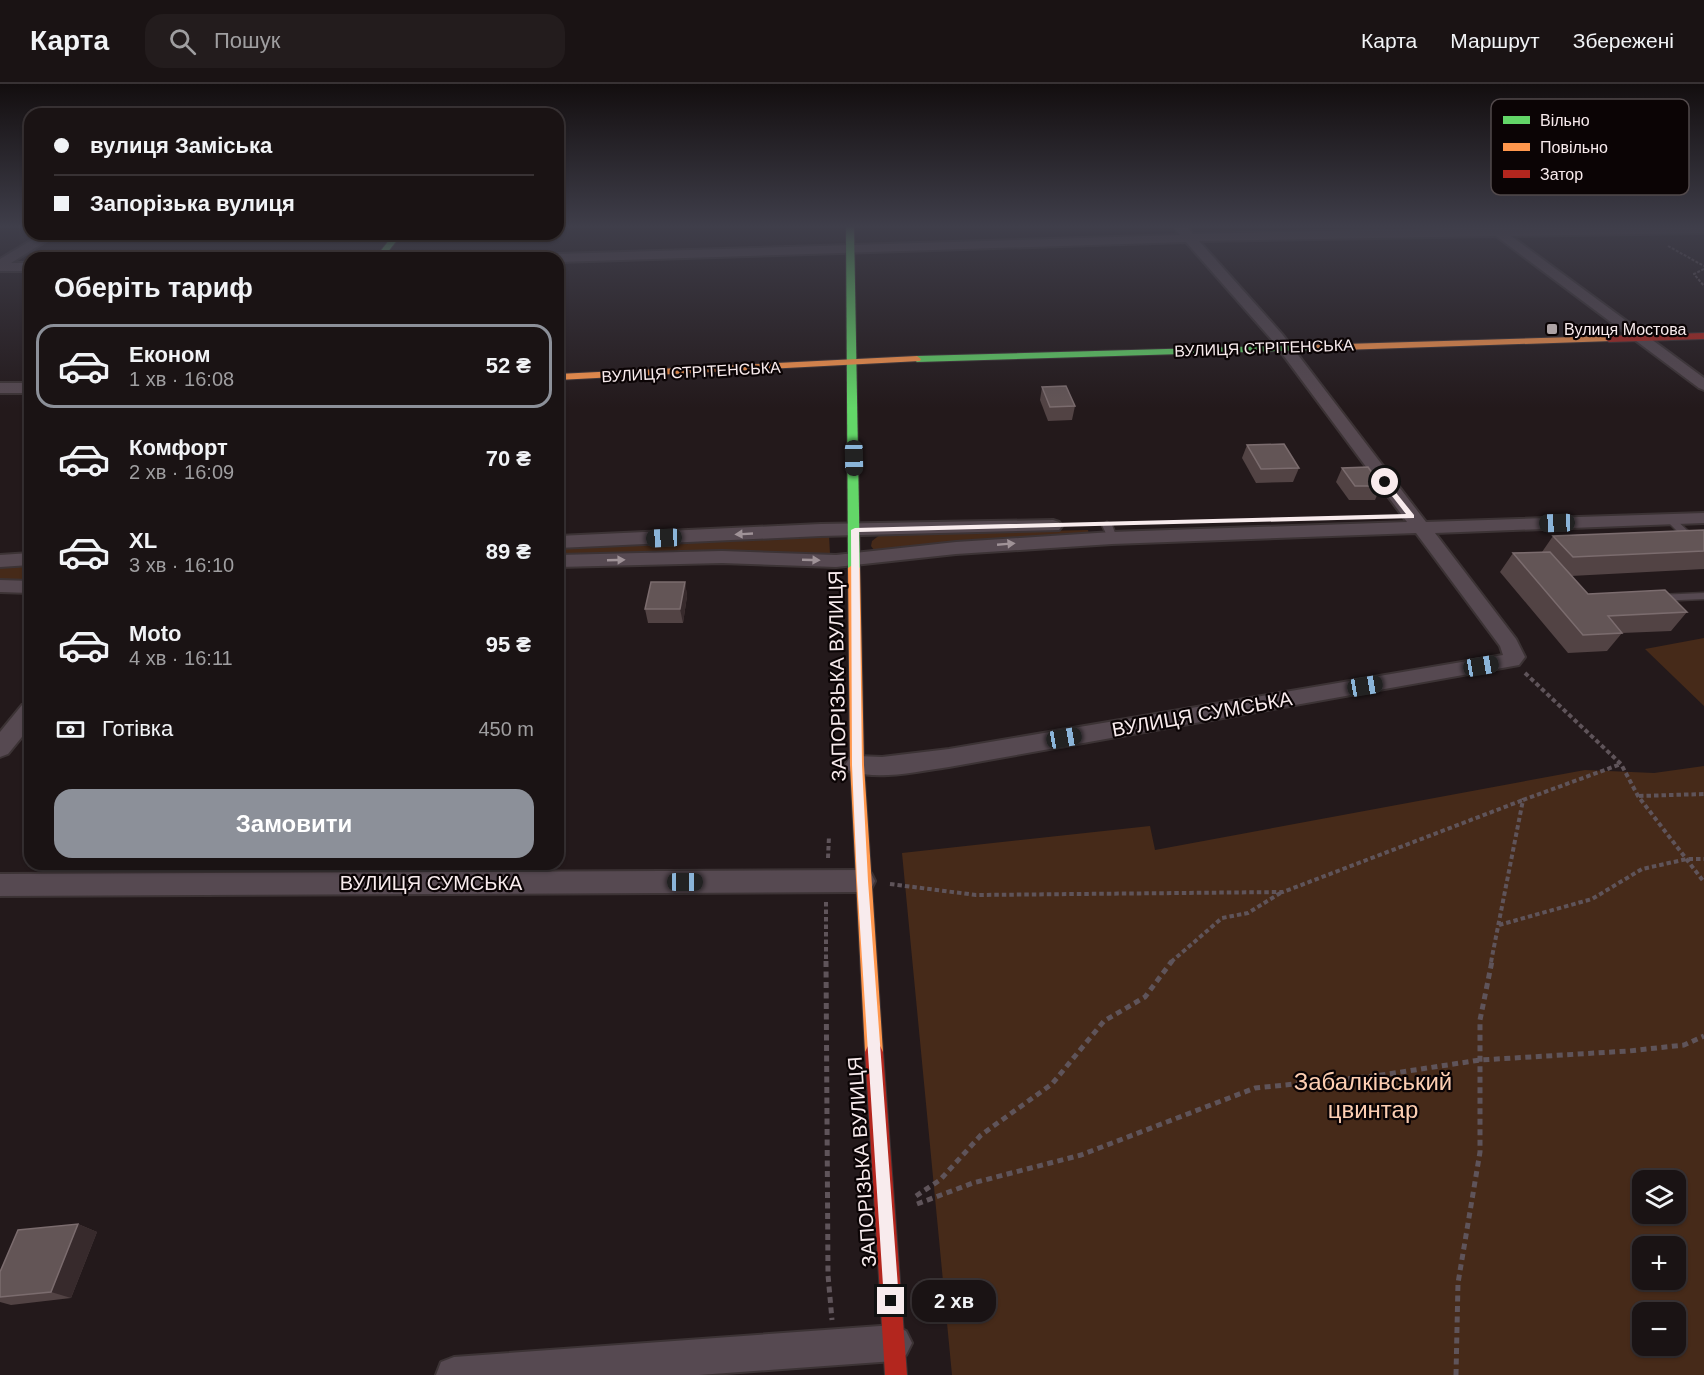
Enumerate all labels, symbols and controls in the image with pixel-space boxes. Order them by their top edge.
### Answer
search box [145,14,565,68]
text: Карта [30,25,109,56]
icon: search [166,25,199,58]
text: Пошук [214,28,280,53]
text: Карта [1361,29,1417,52]
text: Маршрут [1450,29,1540,52]
text: Збережені [1573,29,1674,52]
legend [1491,99,1689,195]
text: Вільно [1540,112,1590,129]
text: вулиця Заміська [90,133,272,158]
text: Повільно [1540,139,1608,156]
text: Затор [1540,166,1583,183]
text: Запорізька вулиця [90,191,295,216]
text: Оберіть тариф [54,273,253,303]
place label: Вулиця Мостова [1564,321,1686,338]
marker: Вулиця Мостова [1545,322,1559,336]
street label: ВУЛИЦЯ СТРІТЕНСЬКА [1174,336,1354,360]
icon: car [57,339,111,393]
text: Економ [129,342,211,367]
text: 52 ₴ [486,353,531,378]
street label: ВУЛИЦЯ СТРІТЕНСЬКА [601,359,781,385]
text: 1 хв · 16:08 [129,368,234,390]
icon: car [57,432,111,486]
text: Комфорт [129,435,228,460]
car [845,440,863,476]
text: 70 ₴ [486,446,531,471]
text: 2 хв · 16:09 [129,461,234,483]
route start [1371,468,1398,495]
car [1539,513,1575,533]
icon: car [57,525,111,579]
text: XL [129,528,157,553]
car [646,528,682,548]
one-way arrow [734,530,753,539]
text: 89 ₴ [486,539,531,564]
one-way arrow [996,539,1015,549]
text: 3 хв · 16:10 [129,554,234,576]
one-way arrow [607,555,626,564]
one-way arrow [802,555,821,564]
street label: ЗАПОРІЗЬКА ВУЛИЦЯ [824,570,850,782]
icon: car [57,618,111,672]
text: Moto [129,621,182,646]
text: 95 ₴ [486,632,531,657]
text: 4 хв · 16:11 [129,647,233,669]
car [1462,654,1500,678]
car [1346,674,1384,698]
street label: ВУЛИЦЯ СУМСЬКА [1110,687,1295,741]
icon: cash [54,713,87,746]
text: Готівка [102,716,173,741]
text: 450 m [478,718,534,740]
car [1045,726,1083,750]
button: Замовити [54,789,534,858]
street label: ВУЛИЦЯ СУМСЬКА [340,872,523,894]
car [667,873,703,891]
street label: ЗАПОРІЗЬКА ВУЛИЦЯ [844,1056,880,1268]
park label: Забалківський цвинтар [1294,1068,1452,1123]
map controls [1632,1170,1686,1356]
button: layers [1632,1170,1686,1224]
button: + [1632,1236,1686,1290]
callout: 2 хв [912,1280,996,1322]
route end [877,1287,904,1314]
text: 2 хв [934,1290,974,1312]
button: − [1632,1302,1686,1356]

